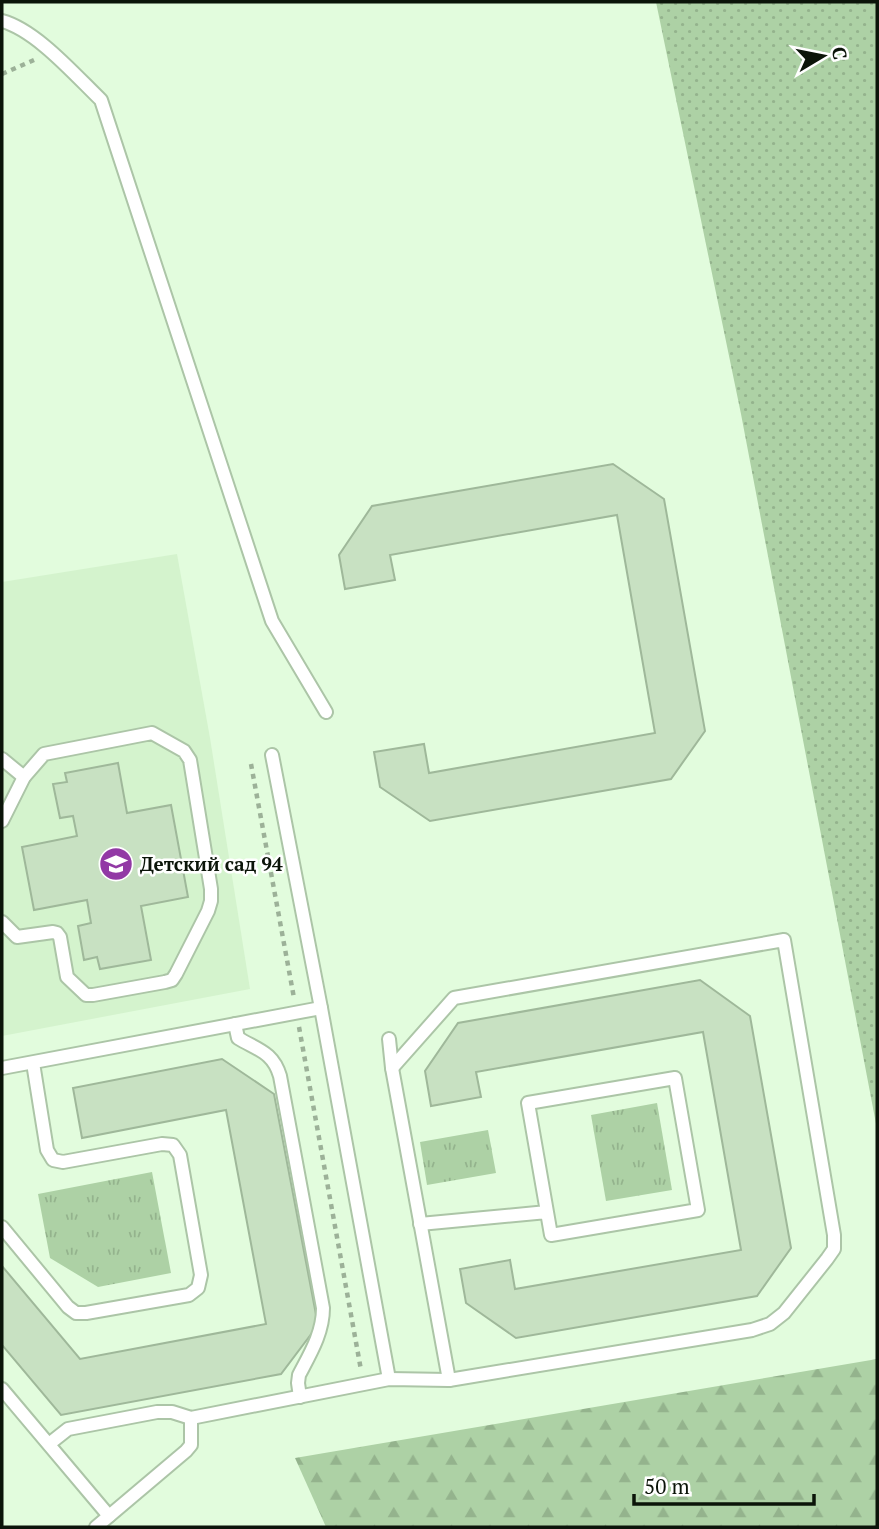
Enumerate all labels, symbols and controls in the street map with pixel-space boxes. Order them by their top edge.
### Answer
north arrow [788,21,858,91]
text: С [827,45,854,61]
school or university icon: Детский сад 94 [97,845,135,883]
place label: Детский сад 94 [140,851,283,876]
scale bar [634,1462,814,1506]
text: 50 m [644,1472,690,1500]

